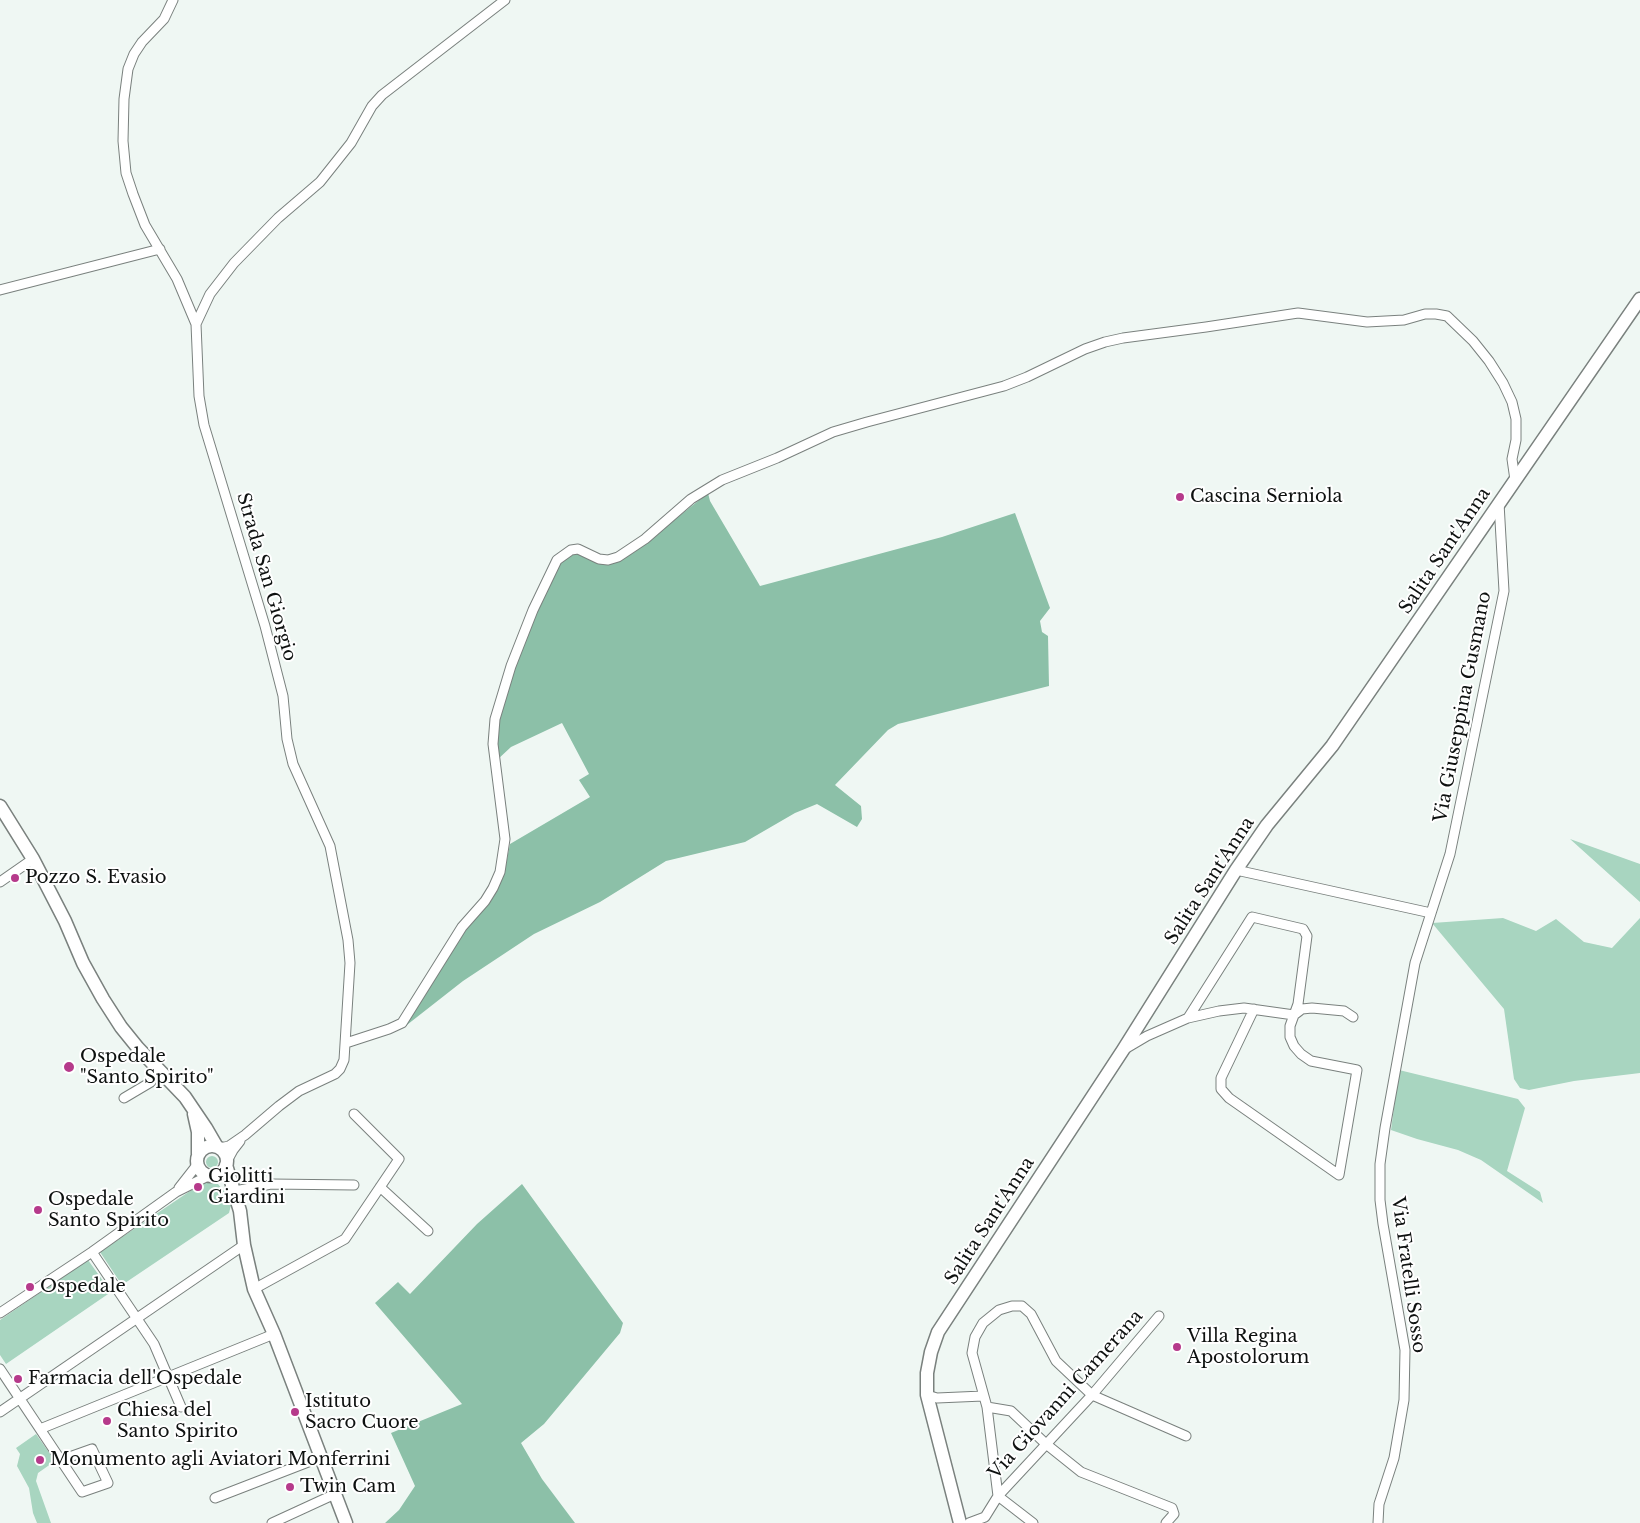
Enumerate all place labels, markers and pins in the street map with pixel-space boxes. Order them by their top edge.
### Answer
place label: Cascina Serniola [1190,486,1343,508]
marker: Cascina Serniola [1174,491,1186,503]
place label: Pozzo S. Evasio [25,867,167,889]
marker: Pozzo S. Evasio [9,872,21,884]
place label: Ospedale "Santo Spirito" [80,1046,214,1088]
marker: Ospedale "Santo Spirito" [62,1060,76,1074]
place label: Giolitti Giardini [208,1166,285,1208]
marker: Giolitti Giardini [192,1181,204,1193]
place label: Ospedale Santo Spirito [48,1189,169,1232]
marker: Ospedale Santo Spirito [32,1204,44,1216]
place label: Ospedale [40,1276,126,1298]
marker: Ospedale [24,1281,36,1293]
place label: Villa Regina Apostolorum [1187,1326,1309,1368]
marker: Villa Regina Apostolorum [1171,1341,1183,1353]
place label: Farmacia dell'Ospedale [28,1368,242,1390]
marker: Farmacia dell'Ospedale [12,1373,24,1385]
place label: Istituto Sacro Cuore [305,1391,419,1434]
place label: Chiesa del Santo Spirito [117,1400,238,1442]
marker: Istituto Sacro Cuore [289,1406,301,1418]
marker: Chiesa del Santo Spirito [101,1415,113,1427]
place label: Monumento agli Aviatori Monferrini [50,1449,390,1471]
marker: Monumento agli Aviatori Monferrini [34,1454,46,1466]
place label: Twin Cam [300,1476,396,1498]
marker: Twin Cam [284,1481,296,1493]

